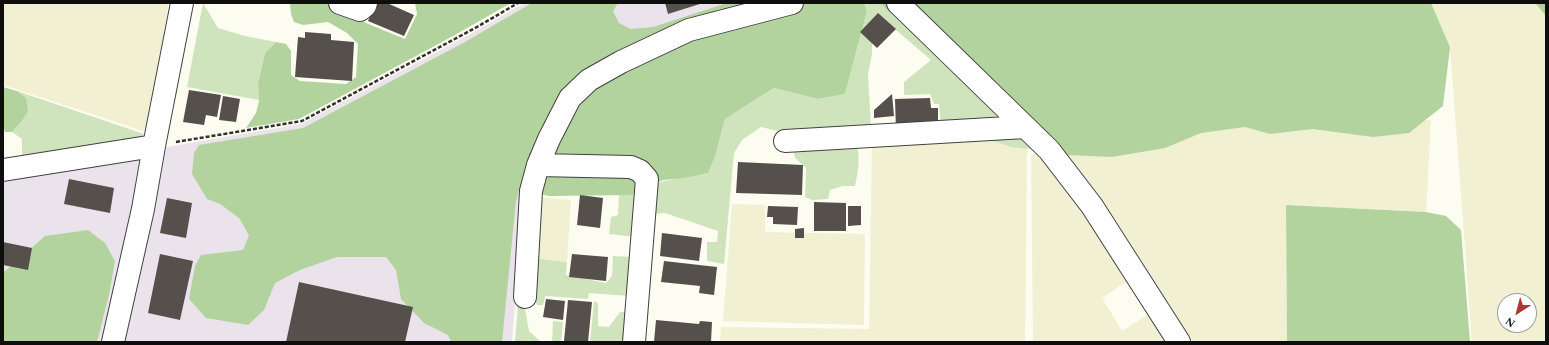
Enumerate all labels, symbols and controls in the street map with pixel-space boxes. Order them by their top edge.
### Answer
north arrow [1497,293,1537,333]
text: N [1502,313,1519,332]

